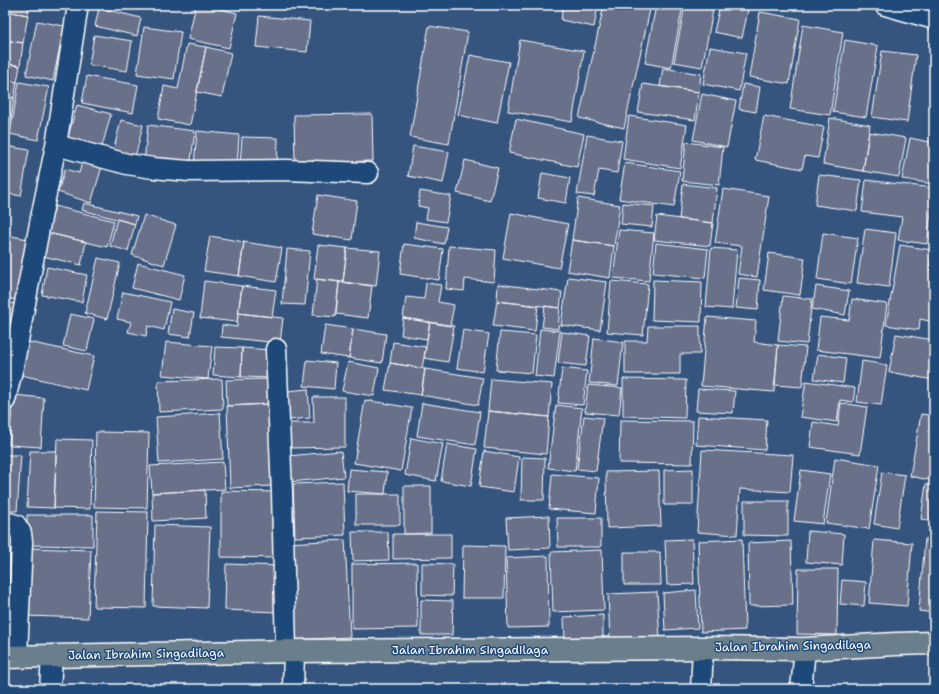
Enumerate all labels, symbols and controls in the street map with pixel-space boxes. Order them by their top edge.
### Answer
street label: Jalan Ibrahim Singadilaga [715,637,872,655]
street label: Jalan Ibrahim Singadilaga [392,642,549,658]
street label: Jalan Ibrahim Singadilaga [68,645,225,663]

